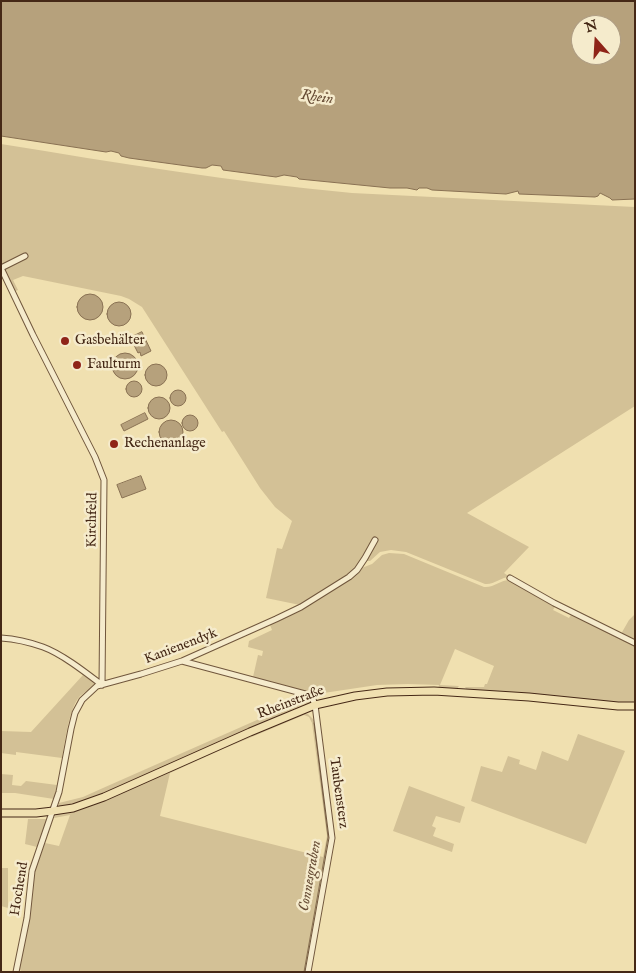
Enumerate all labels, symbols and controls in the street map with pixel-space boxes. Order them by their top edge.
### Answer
north arrow [571,15,621,65]
text: N [583,16,600,37]
water label: Rhein [300,87,334,109]
place label: Gasbehälter [75,333,145,349]
marker: Gasbehälter [59,335,71,347]
place label: Faulturm [87,357,141,373]
marker: Faulturm [71,359,83,371]
place label: Rechenanlage [124,436,206,452]
marker: Rechenanlage [108,438,120,450]
street label: Kirchfeld [84,492,102,548]
street label: Kanienendyk [142,625,220,669]
street label: Rheinstraße [255,683,327,723]
street label: Taubensterz [325,756,351,830]
water label: Connesgraben [296,839,326,913]
street label: Hochend [7,861,33,917]

